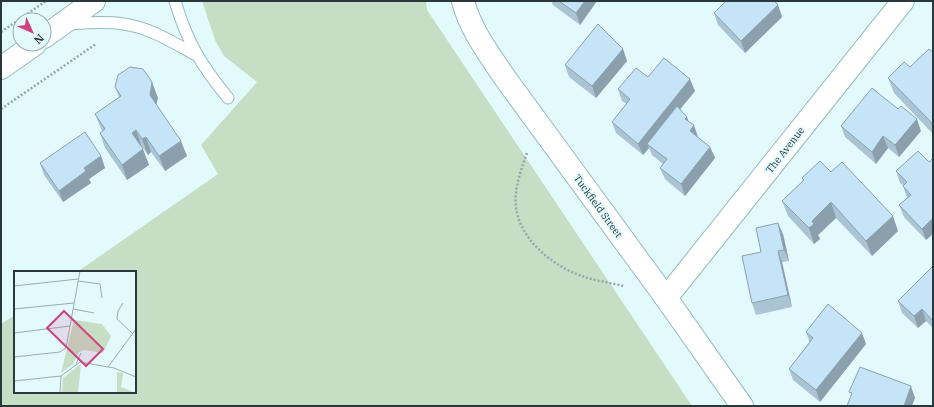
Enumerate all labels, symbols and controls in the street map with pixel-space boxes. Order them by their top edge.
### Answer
north arrow [12,12,52,52]
text: N [31,31,47,47]
street label: The Avenue [763,124,807,176]
street label: Tuckfield Street [571,172,625,240]
inset map [14,271,136,393]

